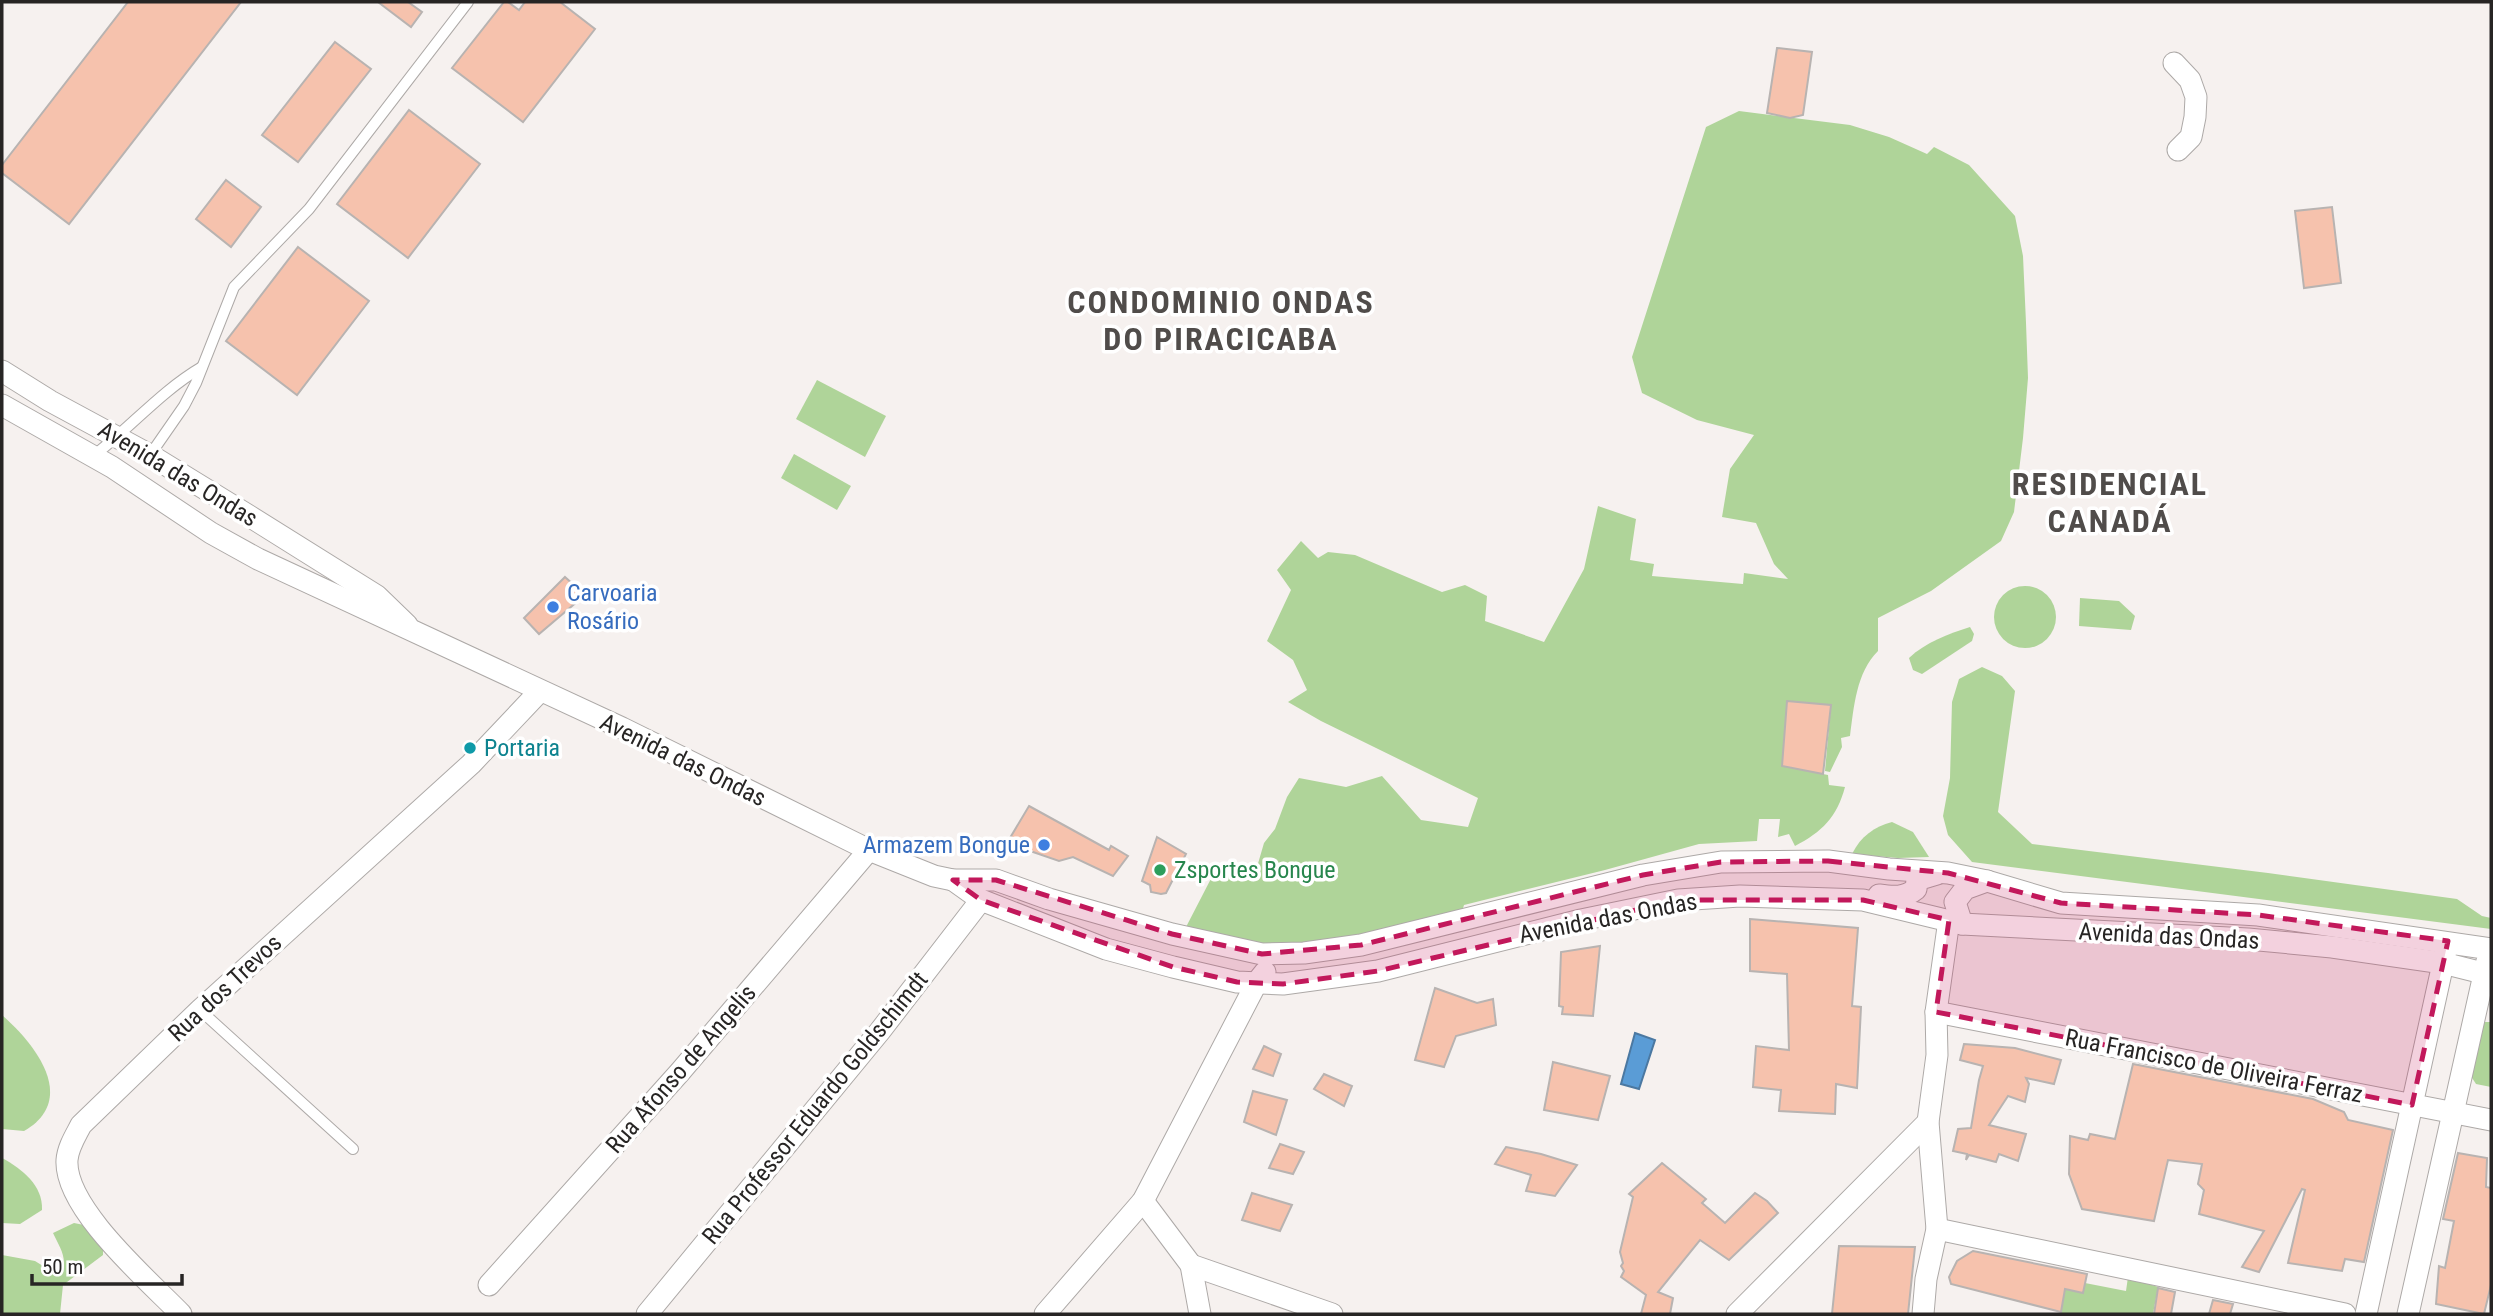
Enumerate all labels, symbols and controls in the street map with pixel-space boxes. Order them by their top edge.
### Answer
district label: CONDOMINIO ONDAS DO PIRACICABA [1067,283,1375,358]
street label: Avenida das Ondas [93,415,263,533]
district label: RESIDENCIAL CANADÁ [2012,465,2208,540]
place label: Carvoaria Rosário [567,579,658,635]
marker: Carvoaria Rosário [545,599,561,615]
street label: Avenida das Ondas [596,708,770,812]
place label: Portaria [484,734,560,762]
marker: Portaria [462,740,478,756]
place label: Armazem Bongue [863,831,1030,859]
marker: Armazem Bongue [1036,837,1052,853]
place label: Zsportes Bongue [1174,856,1336,884]
marker: Zsportes Bongue [1152,862,1168,878]
street label: Avenida das Ondas [1517,887,1699,949]
street label: Avenida das Ondas [2078,917,2260,955]
street label: Rua dos Trevos [163,929,287,1047]
street label: Rua Professor Eduardo Goldschimdt [696,966,934,1250]
street label: Rua Afonso de Angelis [600,979,762,1159]
street label: Rua Francisco de Oliveira Ferraz [2063,1023,2365,1109]
scale bar [32,1242,182,1286]
text: 50 m [42,1255,83,1279]

